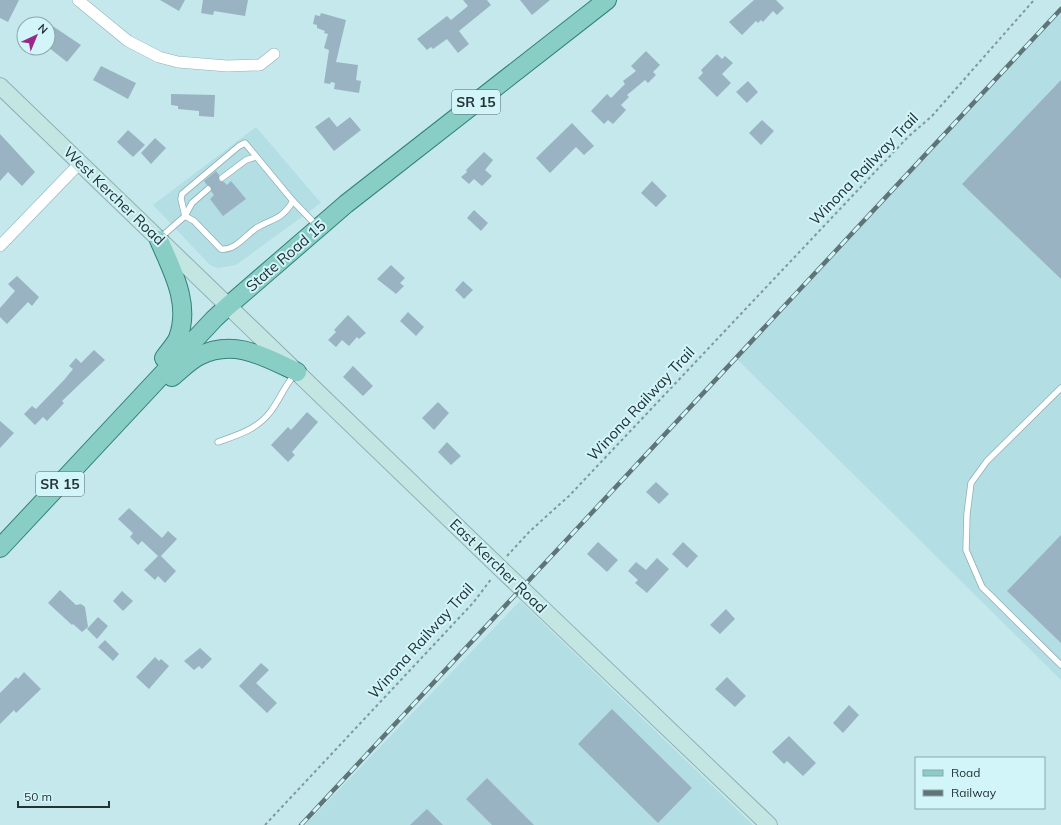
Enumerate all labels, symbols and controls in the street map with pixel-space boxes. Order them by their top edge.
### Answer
north arrow [16,16,56,56]
text: N [35,21,51,37]
road number: SR 15 [452,90,500,114]
street label: Winona Railway Trail [805,108,922,229]
street label: West Kercher Road [60,142,169,249]
street label: State Road 15 [242,216,329,295]
street label: Winona Railway Trail [583,343,698,465]
road number: SR 15 [36,472,84,496]
street label: East Kercher Road [446,514,551,617]
street label: Winona Railway Trail [364,579,478,702]
legend [915,757,1045,809]
text: Road [951,765,980,780]
scale bar [18,783,109,809]
text: Railway [951,785,997,800]
text: 50 m [24,789,52,804]

